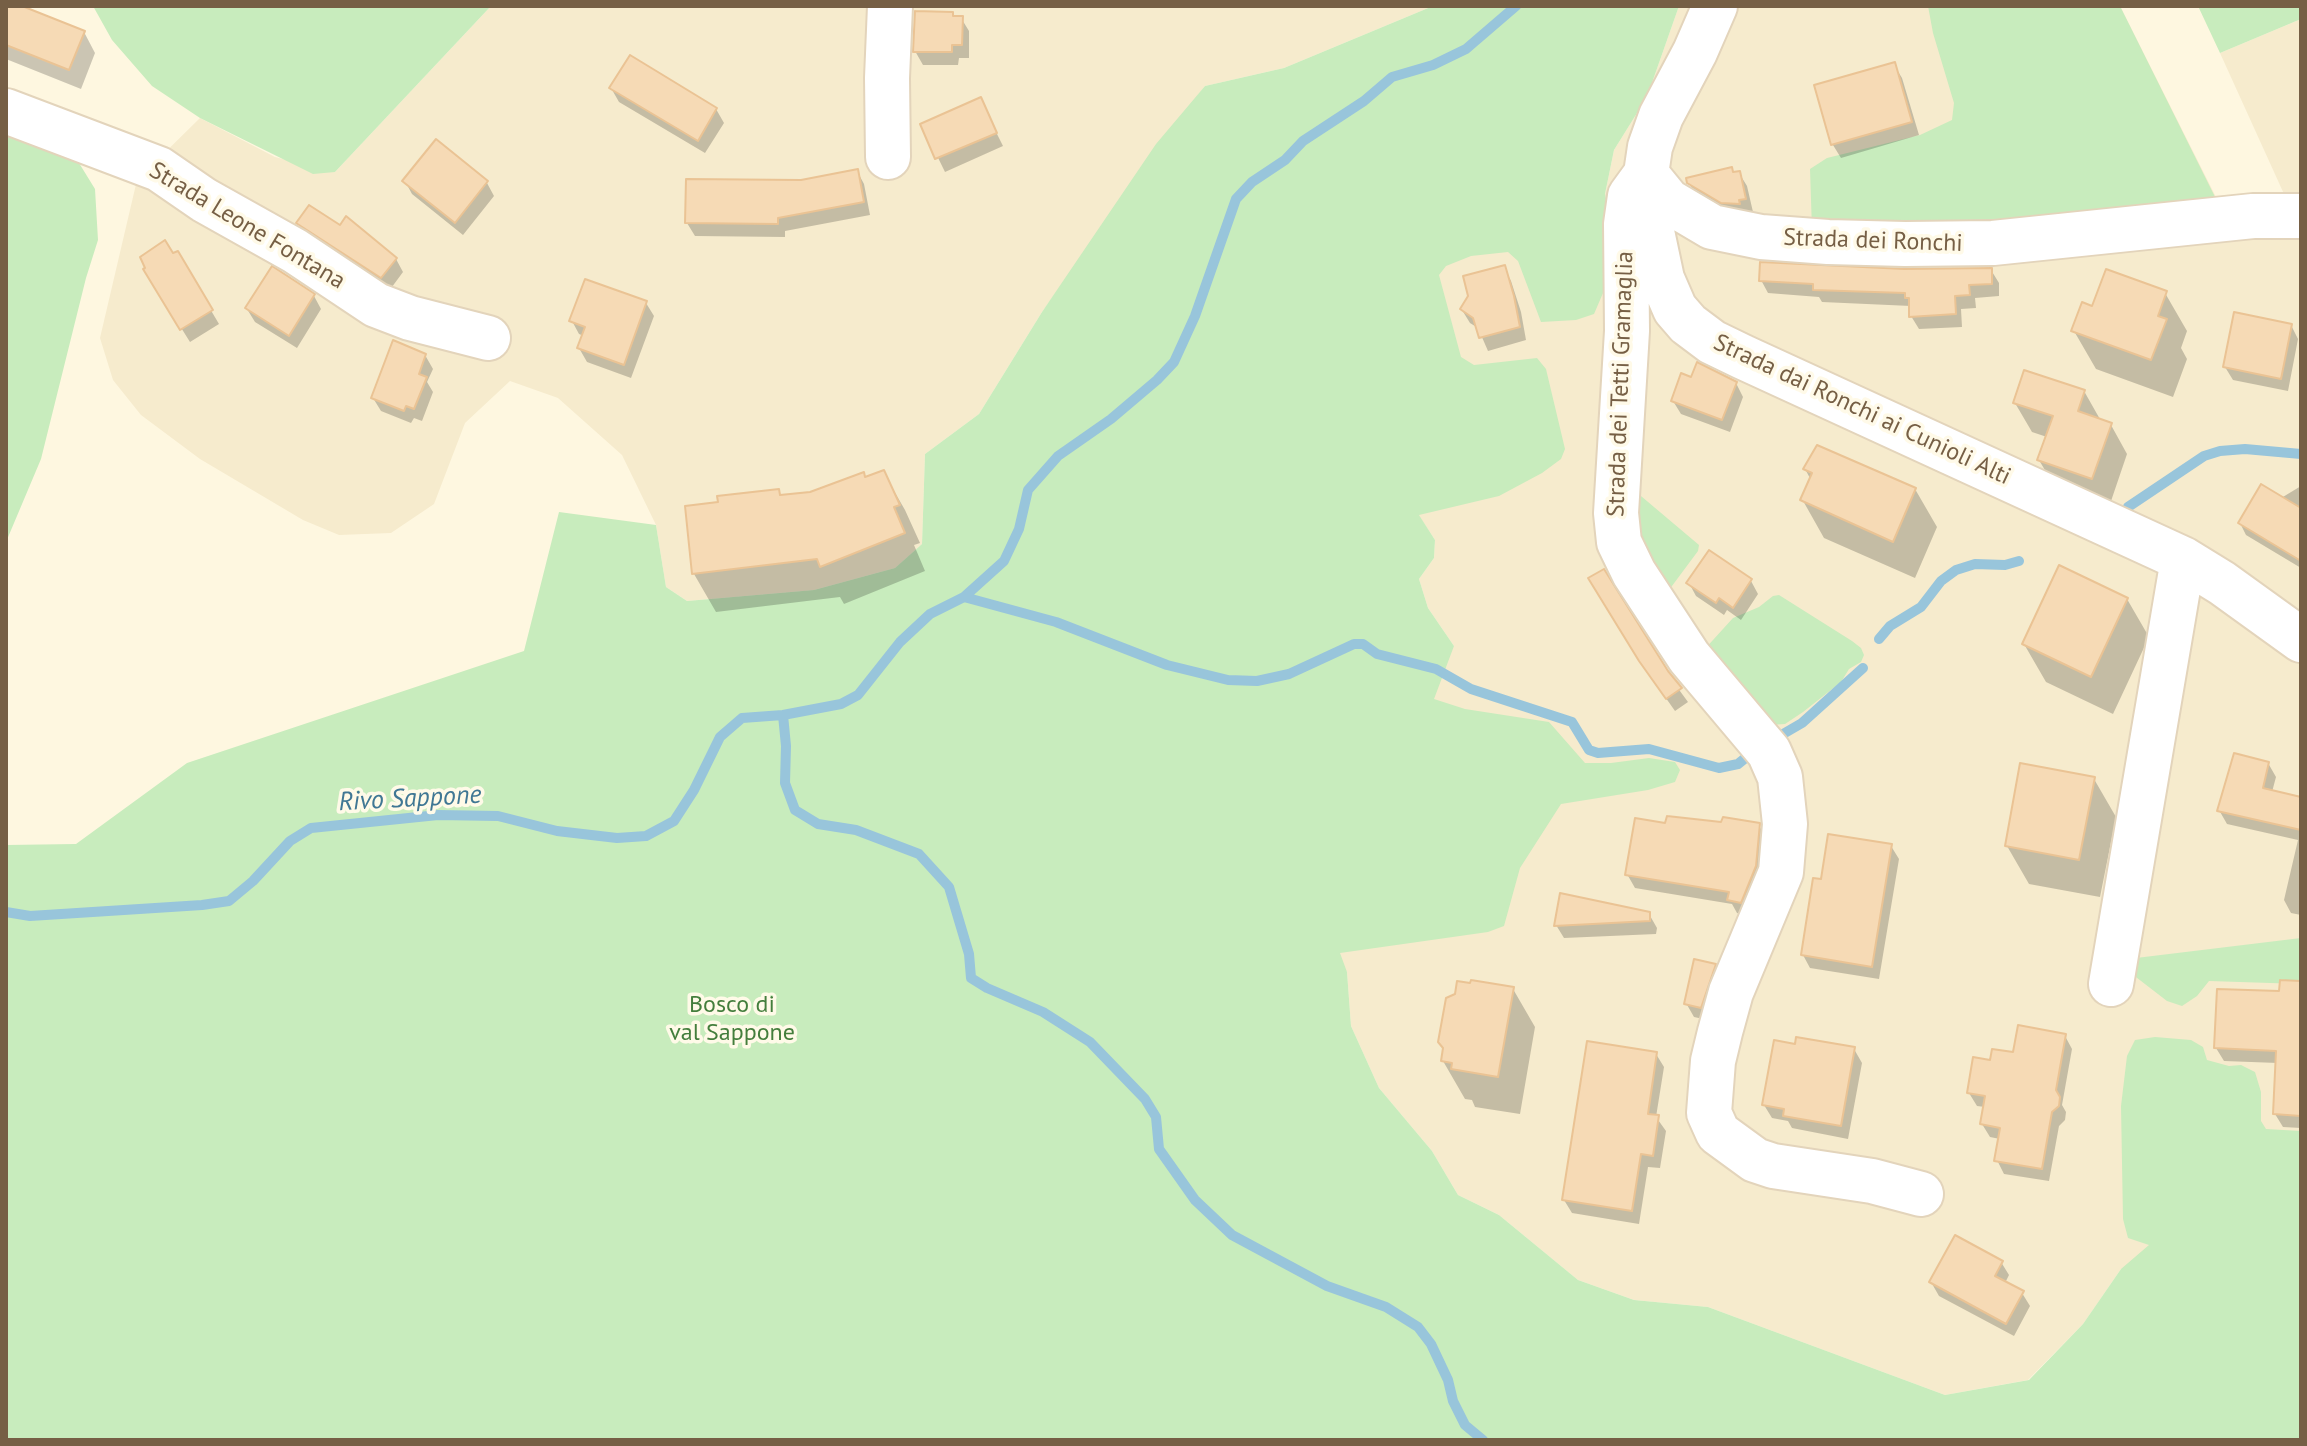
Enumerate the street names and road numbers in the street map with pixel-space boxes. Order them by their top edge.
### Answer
street label: Strada Leone Fontana [144,156,350,296]
street label: Strada dei Ronchi [1783,223,1963,259]
street label: Strada dei Tetti Gramaglia [1602,251,1640,517]
street label: Strada dai Ronchi ai Cunioli Alti [1709,328,2015,492]

